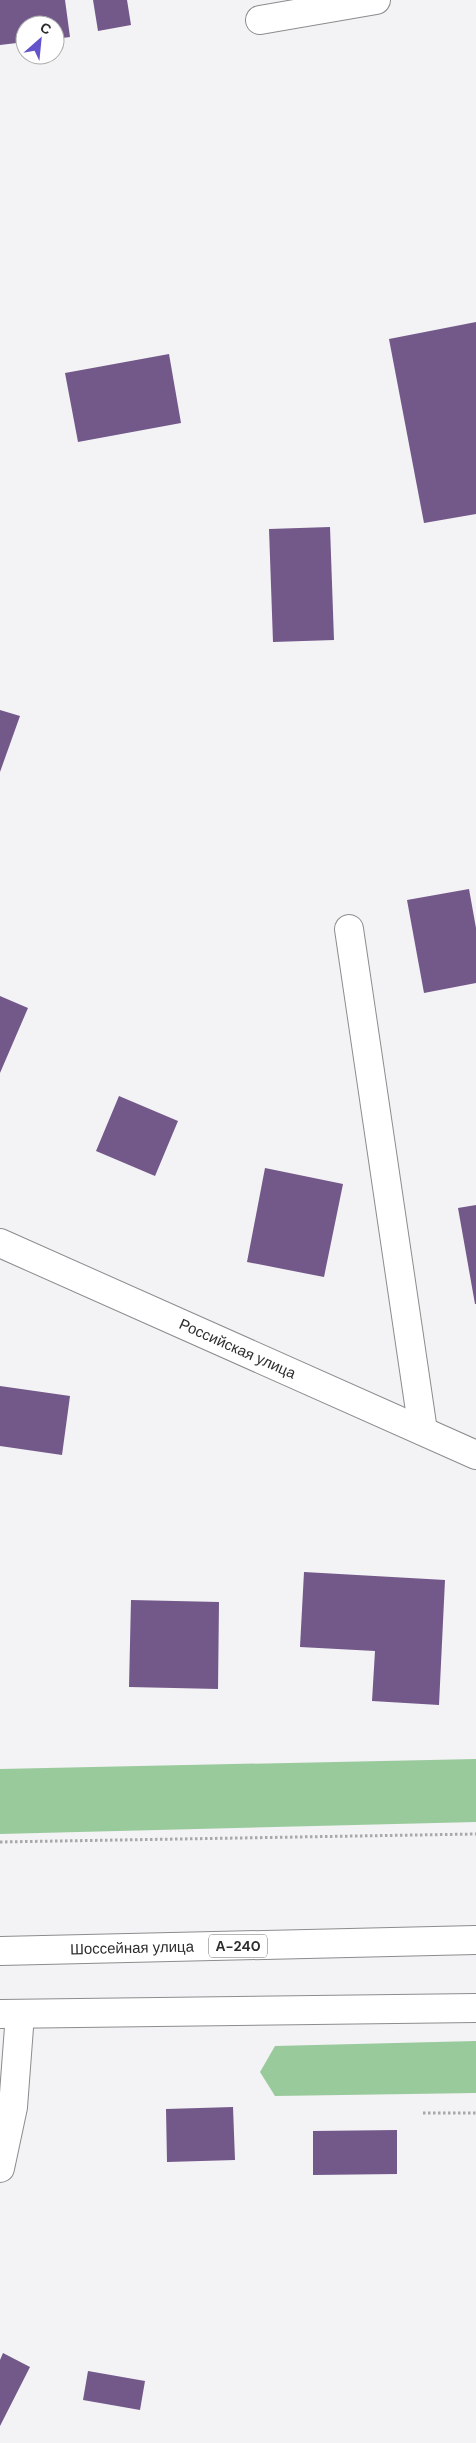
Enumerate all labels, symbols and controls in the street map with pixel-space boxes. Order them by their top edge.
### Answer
north arrow [15,15,65,65]
text: С [37,18,54,39]
street label: Российская улица [176,1314,300,1384]
road number: А-240 [209,1934,267,1958]
street label: Шоссейная улица [70,1937,195,1959]

